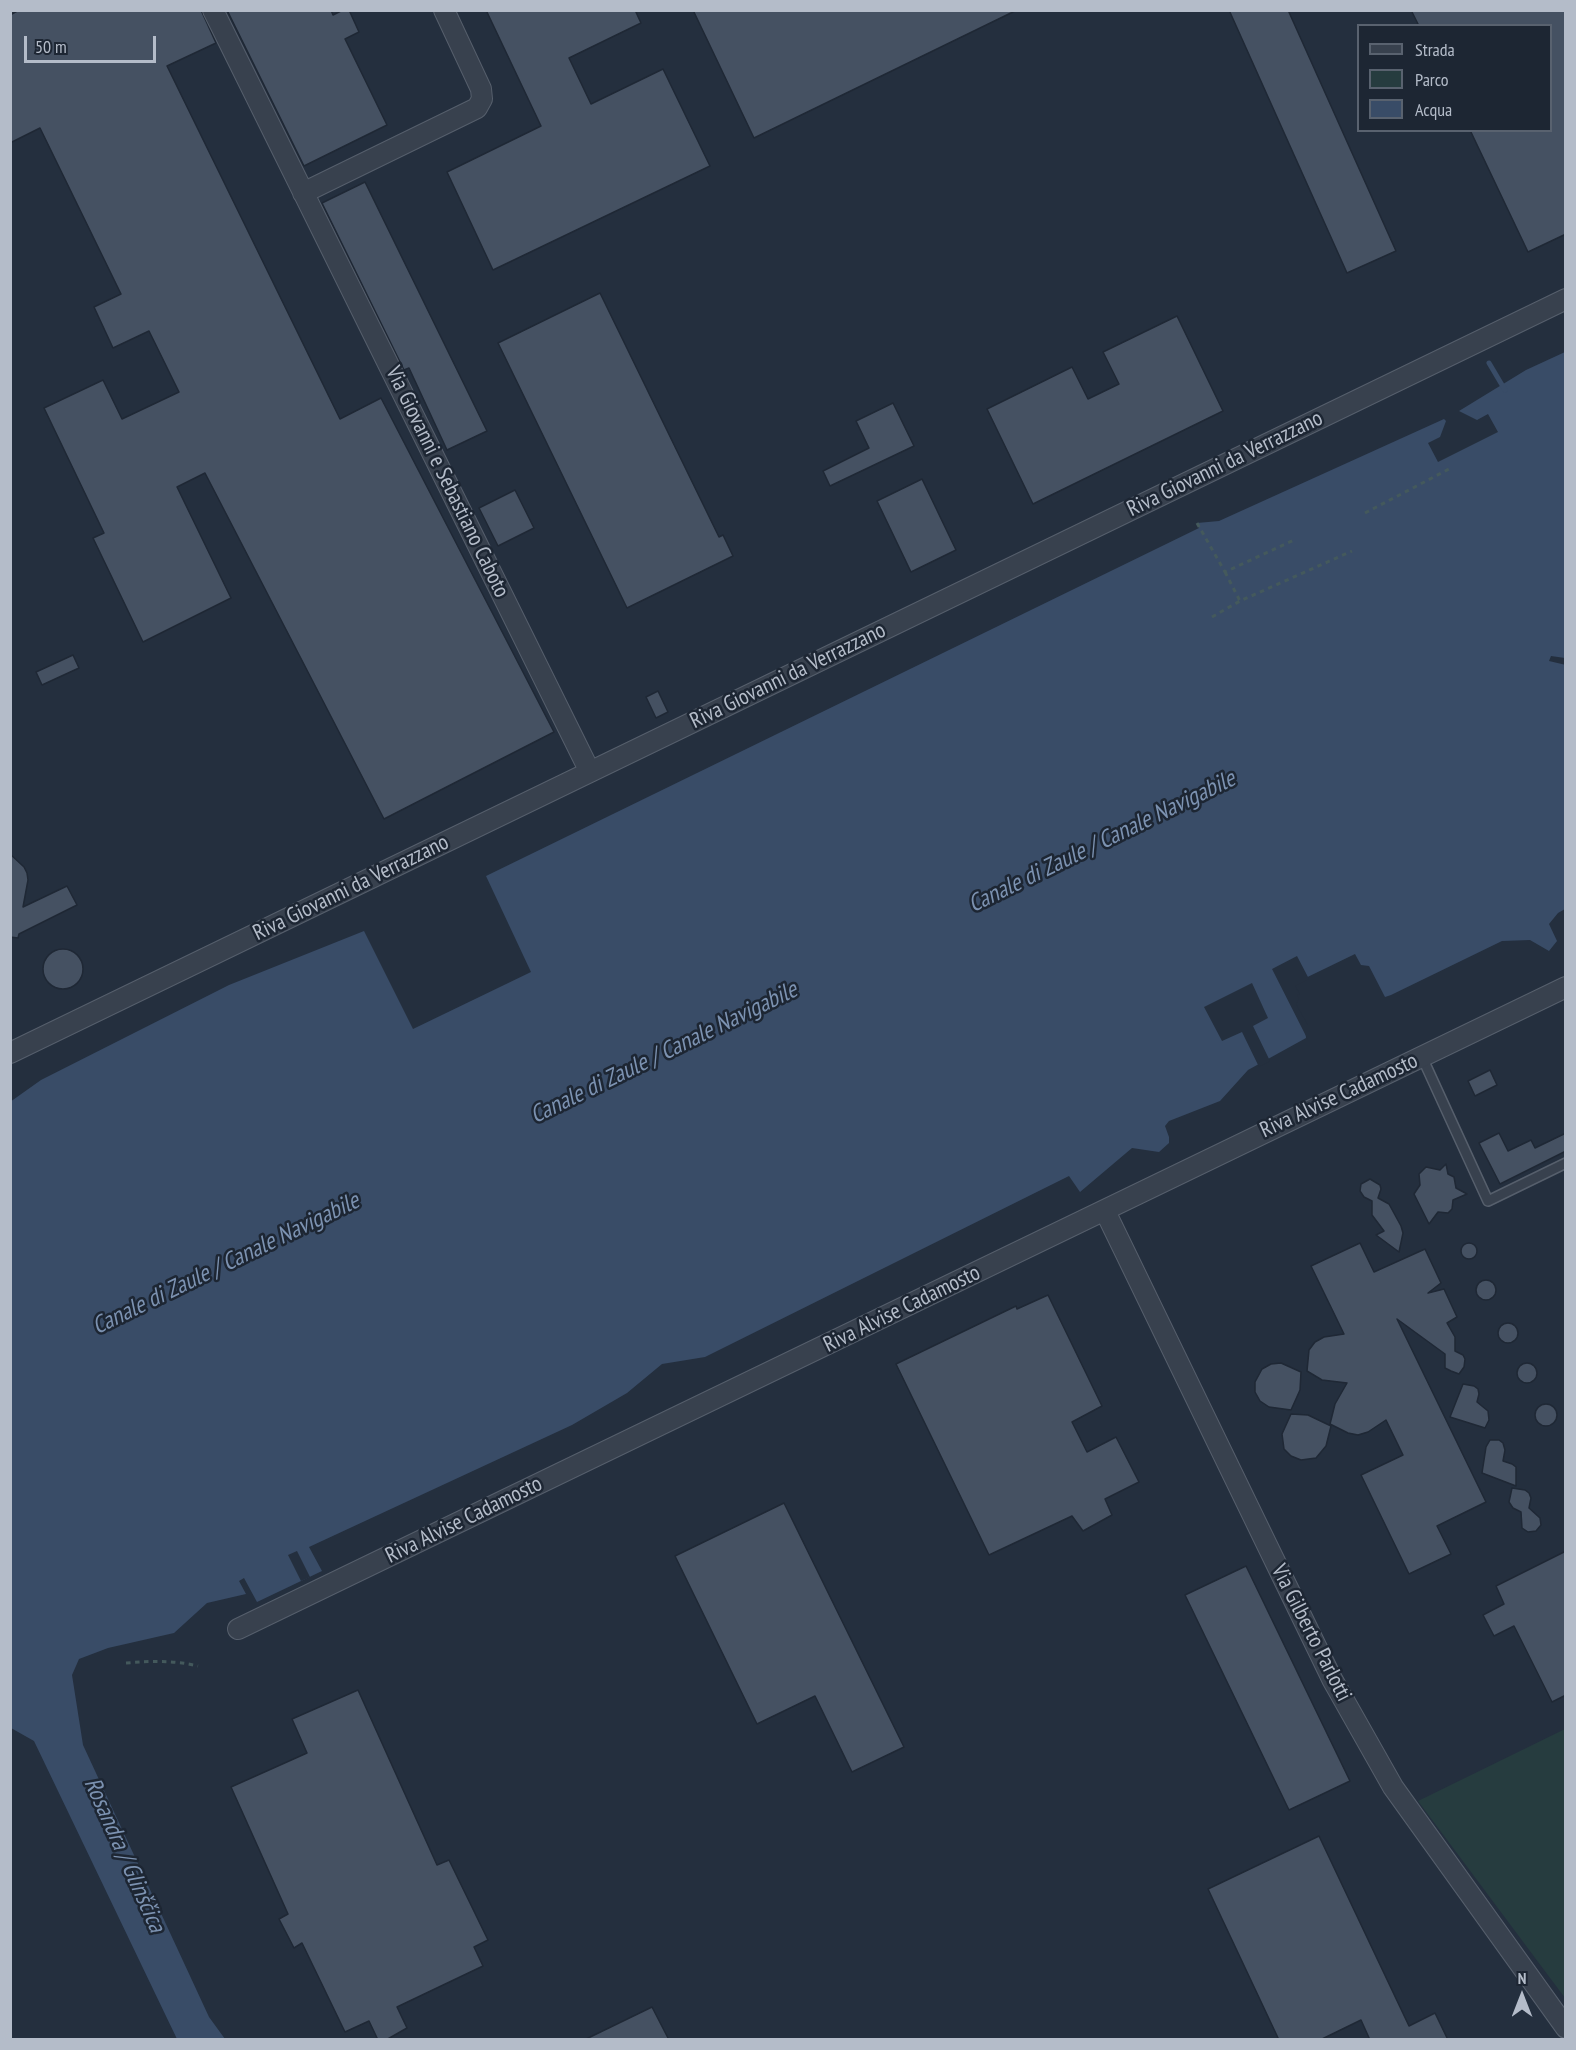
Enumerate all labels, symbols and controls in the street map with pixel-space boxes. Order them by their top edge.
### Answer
scale bar [27,24,159,62]
legend [1357,24,1552,132]
text: 50 m [35,35,67,58]
text: Strada [1415,38,1455,61]
text: Parco [1415,68,1449,91]
text: Acqua [1415,98,1452,121]
street label: Via Giovanni e Sebastiano Caboto [379,362,515,602]
street label: Riva Giovanni da Verrazzano [1123,405,1327,523]
street label: Riva Giovanni da Verrazzano [686,617,890,735]
water label: Canale di Zaule / Canale Navigabile [964,765,1240,919]
street label: Riva Giovanni da Verrazzano [249,829,453,947]
water label: Canale di Zaule / Canale Navigabile [526,976,802,1130]
street label: Riva Alvise Cadamosto [1256,1048,1422,1144]
water label: Canale di Zaule / Canale Navigabile [88,1187,364,1341]
street label: Riva Alvise Cadamosto [819,1260,985,1358]
street label: Riva Alvise Cadamosto [381,1471,547,1569]
street label: Via Gilberto Parlotti [1265,1560,1357,1706]
water label: Rosandra / Glinščica [77,1773,171,1937]
north arrow [1492,1966,1552,2026]
text: N [1518,1968,1526,1988]

